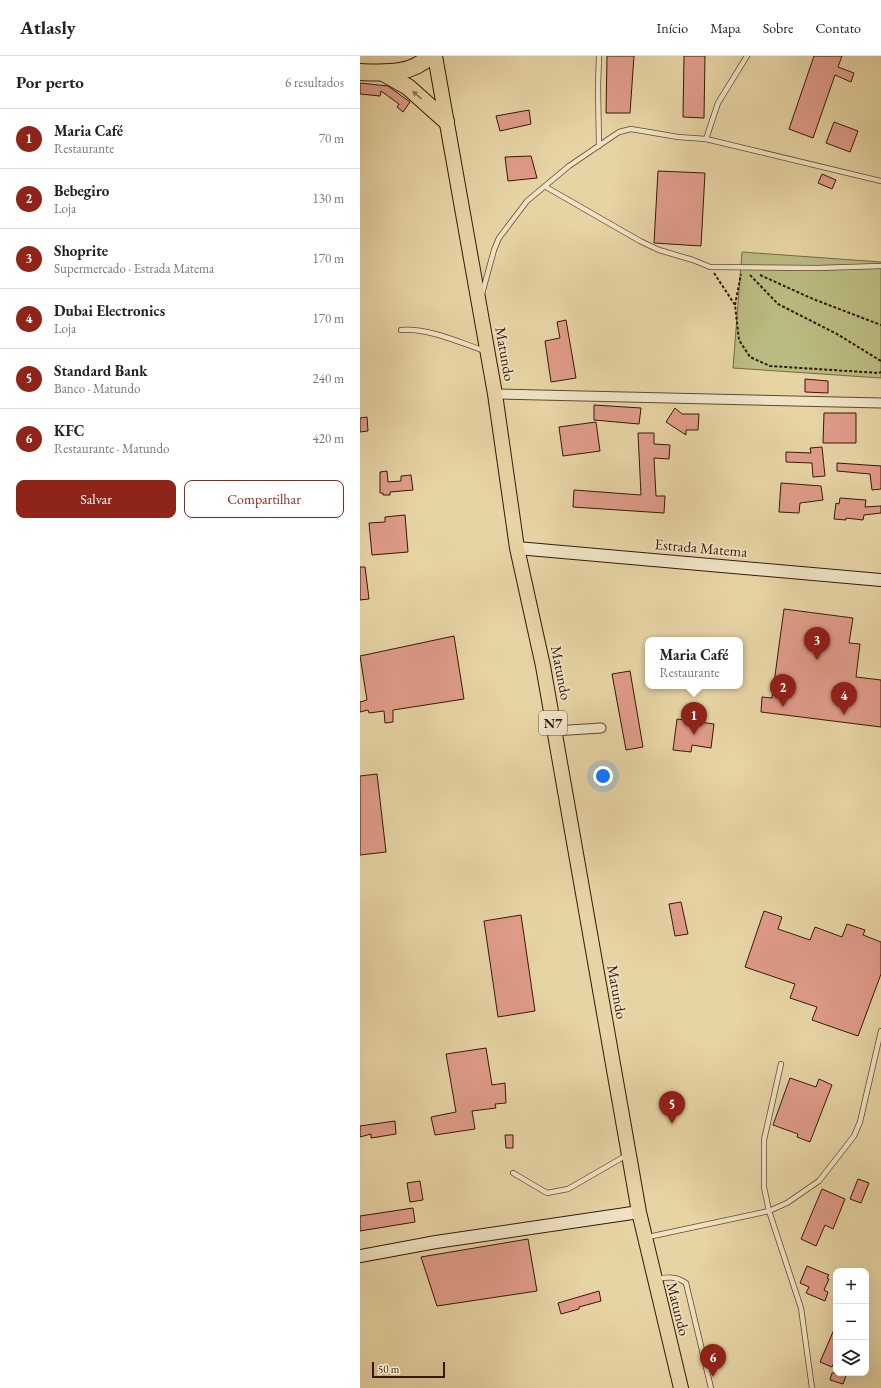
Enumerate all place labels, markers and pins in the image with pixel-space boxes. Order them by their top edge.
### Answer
pin: 3 [804,627,830,660]
pin: 2 [770,674,796,707]
pin: 4 [831,682,857,715]
pin: 1 [681,702,707,735]
pin: 5 [659,1091,685,1124]
pin: 6 [700,1344,726,1377]

